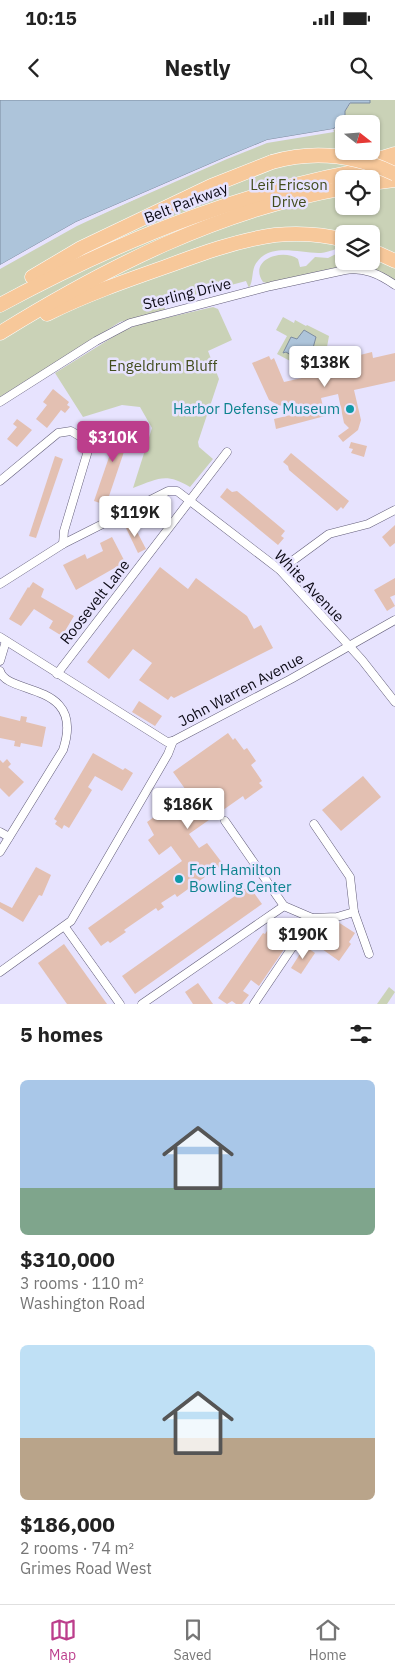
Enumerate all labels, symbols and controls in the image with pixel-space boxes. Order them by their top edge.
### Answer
text: 10:15 [25,6,77,30]
text: Nestly [165,53,230,82]
icon: back [20,54,48,82]
icon: search [347,54,375,82]
north arrow [335,115,380,160]
map controls [335,115,380,270]
button: locate [335,170,380,215]
park label: Leif Ericson Drive [250,175,328,211]
street label: Belt Parkway [141,178,231,227]
button: layers [335,225,380,270]
street label: Sterling Drive [141,273,233,314]
pin: $138K [290,346,360,388]
text: $138K [300,352,350,372]
park label: Engeldrum Bluff [109,356,218,375]
place label: Harbor Defense Museum [173,399,340,418]
marker: Harbor Defense Museum [344,403,356,415]
pin: $310K [78,420,148,463]
text: $310K [88,427,138,447]
pin: $119K [100,496,170,538]
text: $119K [110,502,160,522]
street label: White Avenue [270,546,348,626]
street label: Roosevelt Lane [56,556,134,648]
street label: John Warren Avenue [175,649,307,731]
pin: $186K [153,788,223,830]
text: $186K [163,794,213,814]
place label: Fort Hamilton Bowling Center [189,860,292,896]
marker: Fort Hamilton Bowling Center [173,873,185,885]
pin: $190K [268,918,338,960]
text: $190K [278,924,328,944]
text: 5 homes [20,1020,103,1048]
icon: filters [347,1020,375,1048]
icon: home [153,1113,243,1203]
text: $310,000 [20,1245,115,1273]
text: 3 rooms · 110 m² [20,1273,144,1293]
text: Washington Road [20,1293,145,1313]
icon: home [153,1378,243,1468]
text: $186,000 [20,1510,115,1538]
text: 2 rooms · 74 m² [20,1538,134,1558]
text: Grimes Road West [20,1558,152,1578]
tab: Map [49,1616,77,1664]
tab: Saved [174,1616,212,1664]
tab: Home [309,1616,346,1664]

